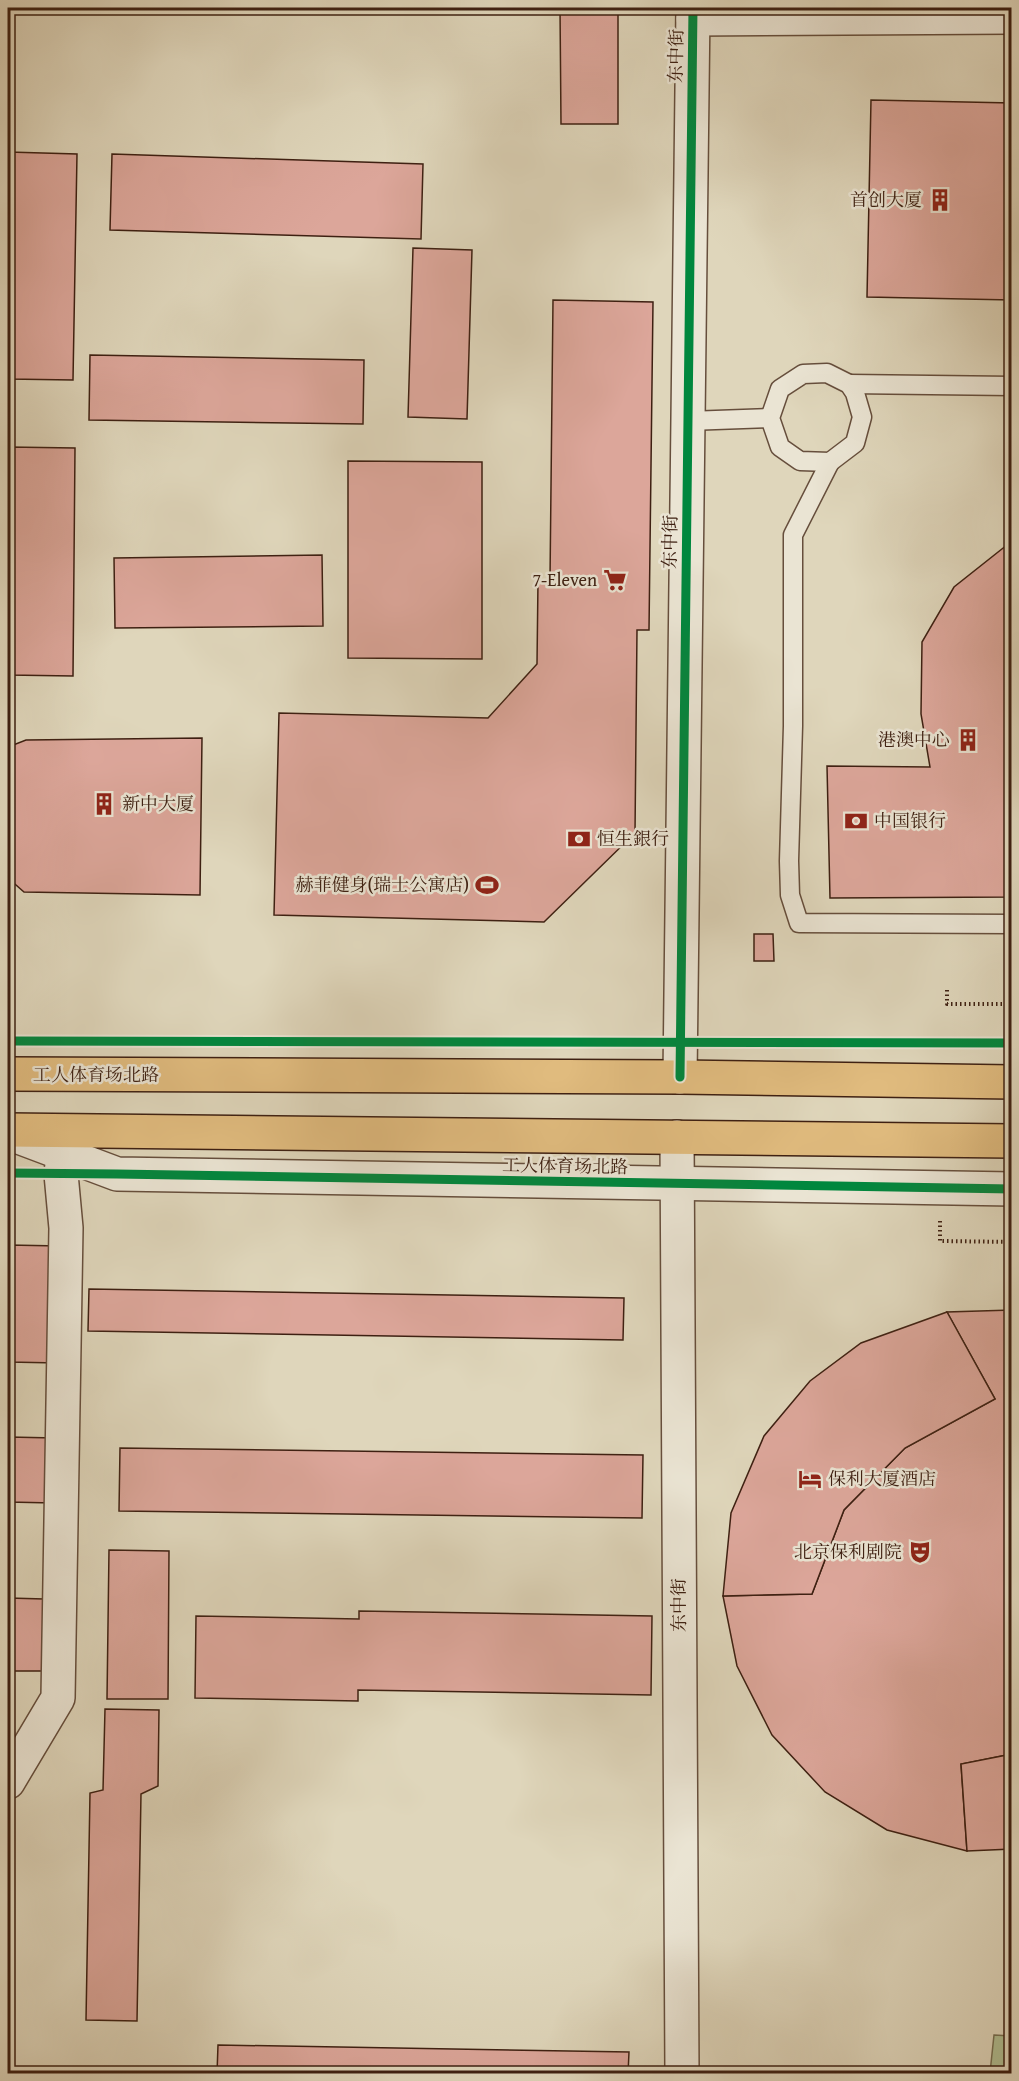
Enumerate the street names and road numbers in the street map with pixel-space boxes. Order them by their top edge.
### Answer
street label: 东中街 [662,29,689,83]
street label: 东中街 [656,515,683,569]
street label: 工人体育场北路 [33,1061,159,1088]
street label: 工人体育场北路 [502,1151,628,1180]
street label: 东中街 [665,1578,692,1632]

